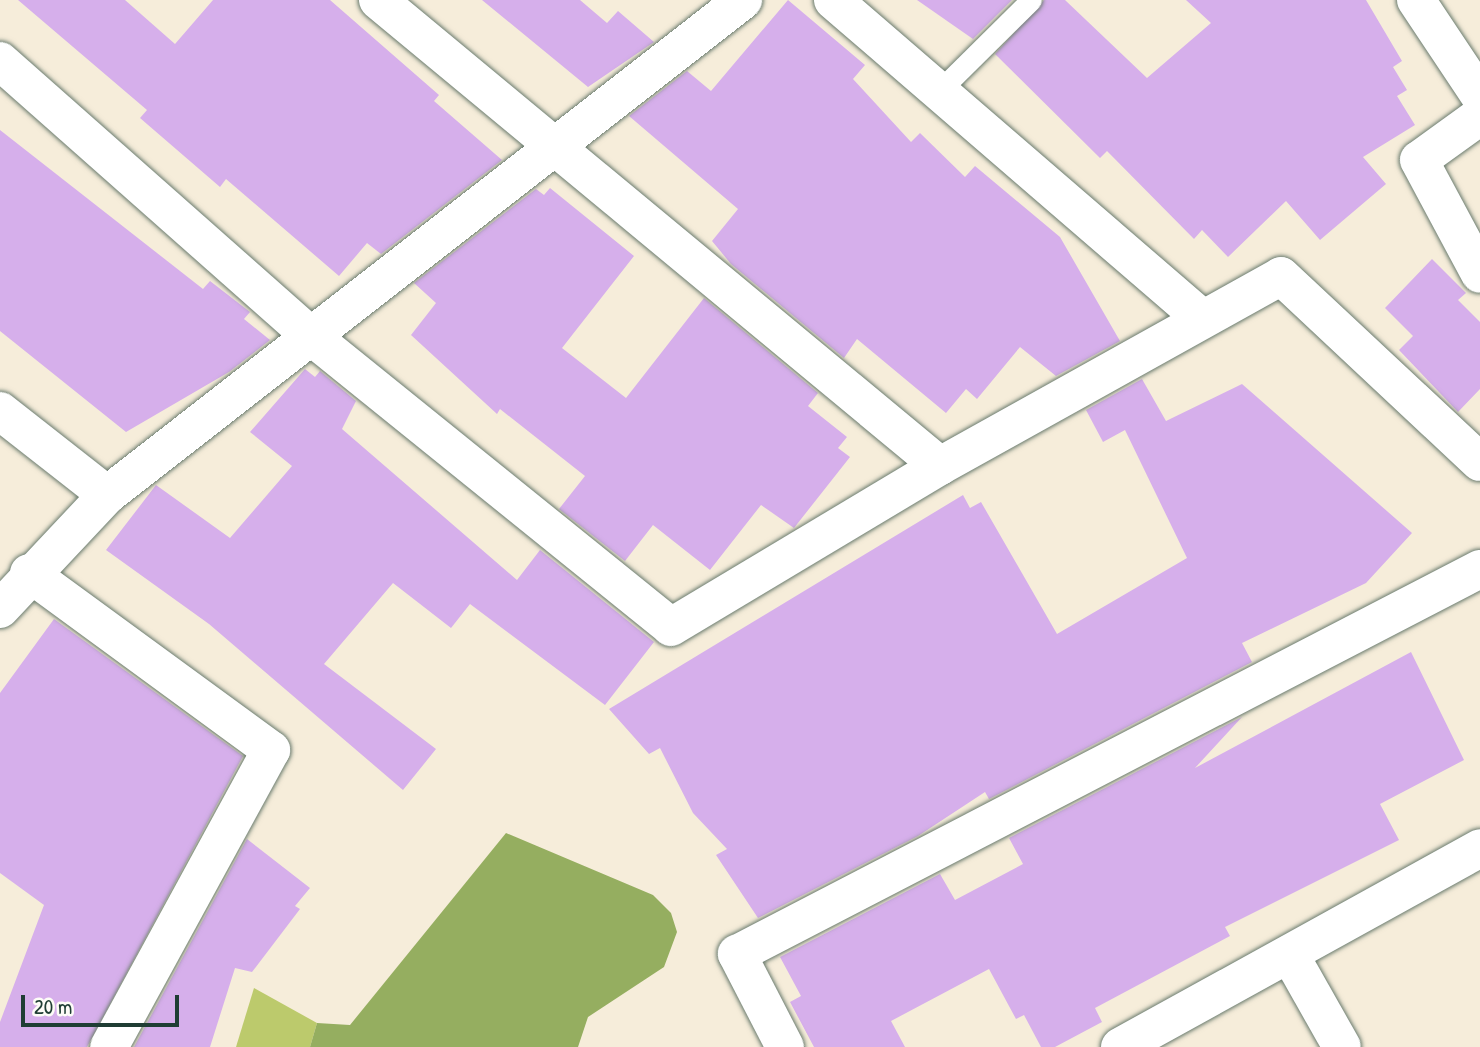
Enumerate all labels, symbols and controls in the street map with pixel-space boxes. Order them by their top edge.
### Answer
scale bar [24,981,182,1025]
text: 20 m [34,992,72,1021]

